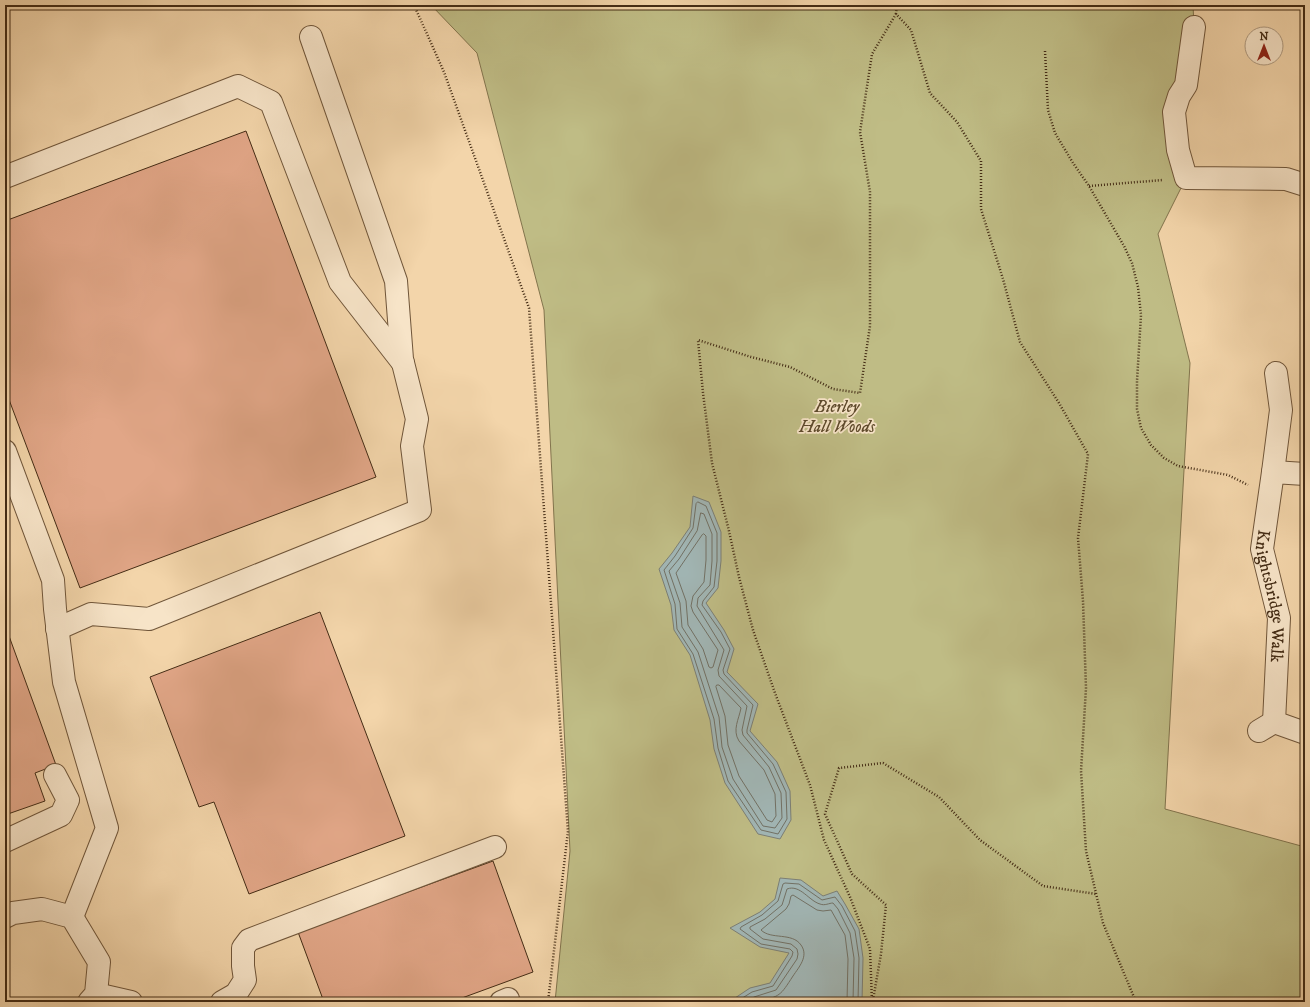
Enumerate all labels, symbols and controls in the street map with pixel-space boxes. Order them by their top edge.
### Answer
north arrow [1244,26,1284,66]
text: N [1259,30,1269,44]
park label: Bierley Hall Woods [798,396,876,438]
street label: Knightsbridge Walk [1250,528,1289,664]

